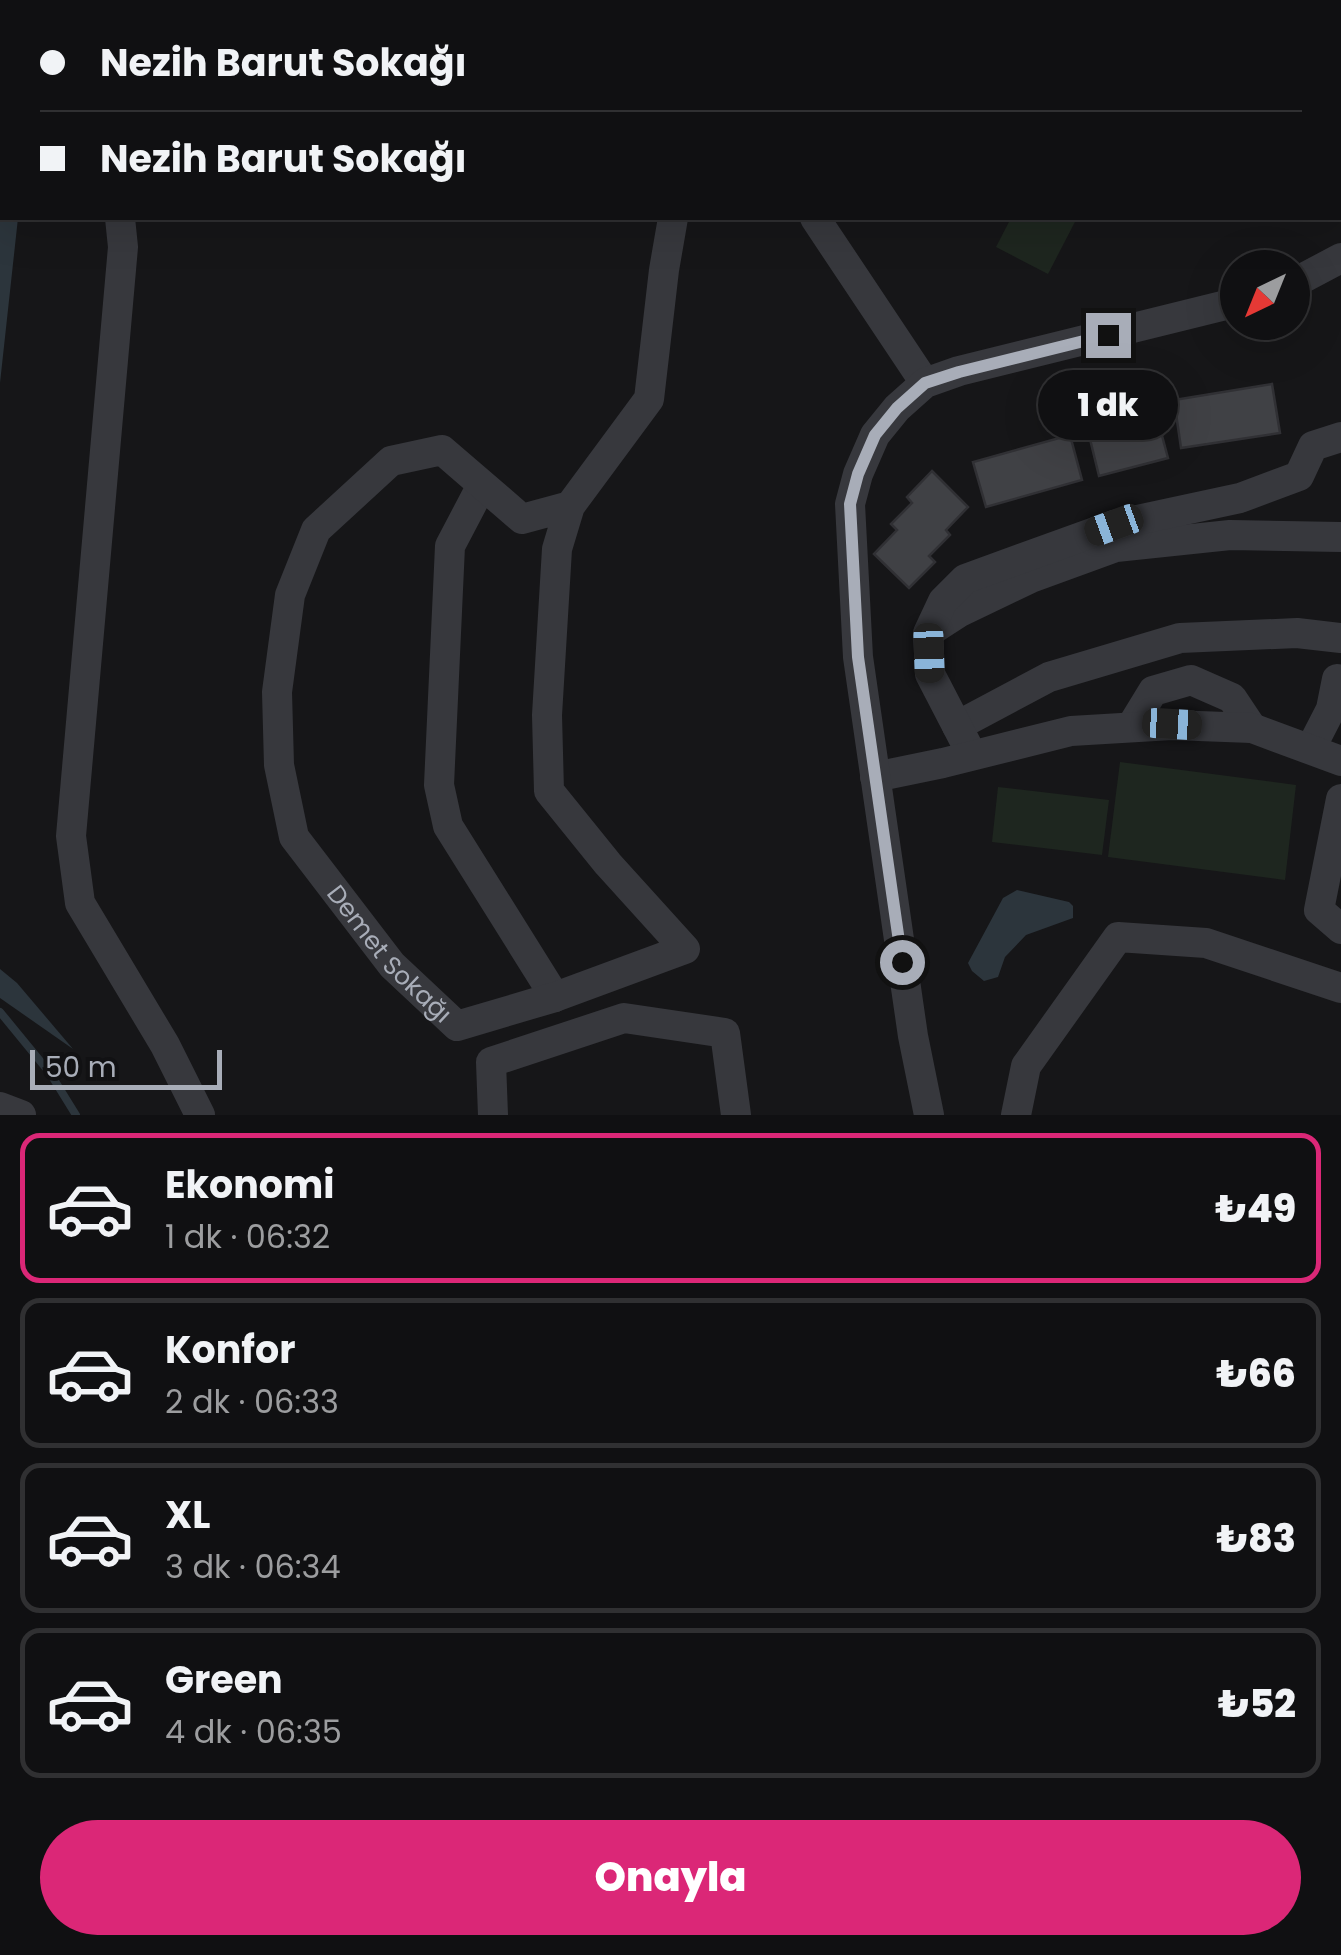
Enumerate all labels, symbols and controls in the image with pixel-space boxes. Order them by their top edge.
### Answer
text: Nezih Barut Sokağı [100,36,467,89]
text: Nezih Barut Sokağı [100,132,467,185]
north arrow [1220,250,1310,340]
map controls [1220,250,1310,340]
route end [1086,313,1131,358]
callout: 1 dk [1038,370,1178,440]
text: 1 dk [1078,382,1138,427]
car [1081,501,1147,549]
car [913,622,945,684]
car [1141,707,1203,741]
street label: Demet Sokağı [319,877,460,1030]
route start [880,940,925,985]
scale bar [30,1045,222,1090]
text: 50 m [45,1048,116,1087]
text: Ekonomi [165,1158,335,1211]
icon: car [45,1163,135,1253]
text: ₺49 [1215,1182,1296,1235]
text: 1 dk · 06:32 [165,1214,330,1259]
text: Konfor [165,1323,295,1376]
icon: car [45,1328,135,1418]
text: ₺66 [1216,1347,1296,1400]
text: 2 dk · 06:33 [165,1379,339,1424]
text: XL [165,1488,210,1541]
icon: car [45,1493,135,1583]
text: ₺83 [1217,1512,1296,1565]
text: 3 dk · 06:34 [165,1544,341,1589]
text: Green [165,1653,283,1706]
icon: car [45,1658,135,1748]
text: ₺52 [1218,1677,1296,1730]
text: 4 dk · 06:35 [165,1709,342,1754]
button: Onayla [40,1820,1301,1935]

